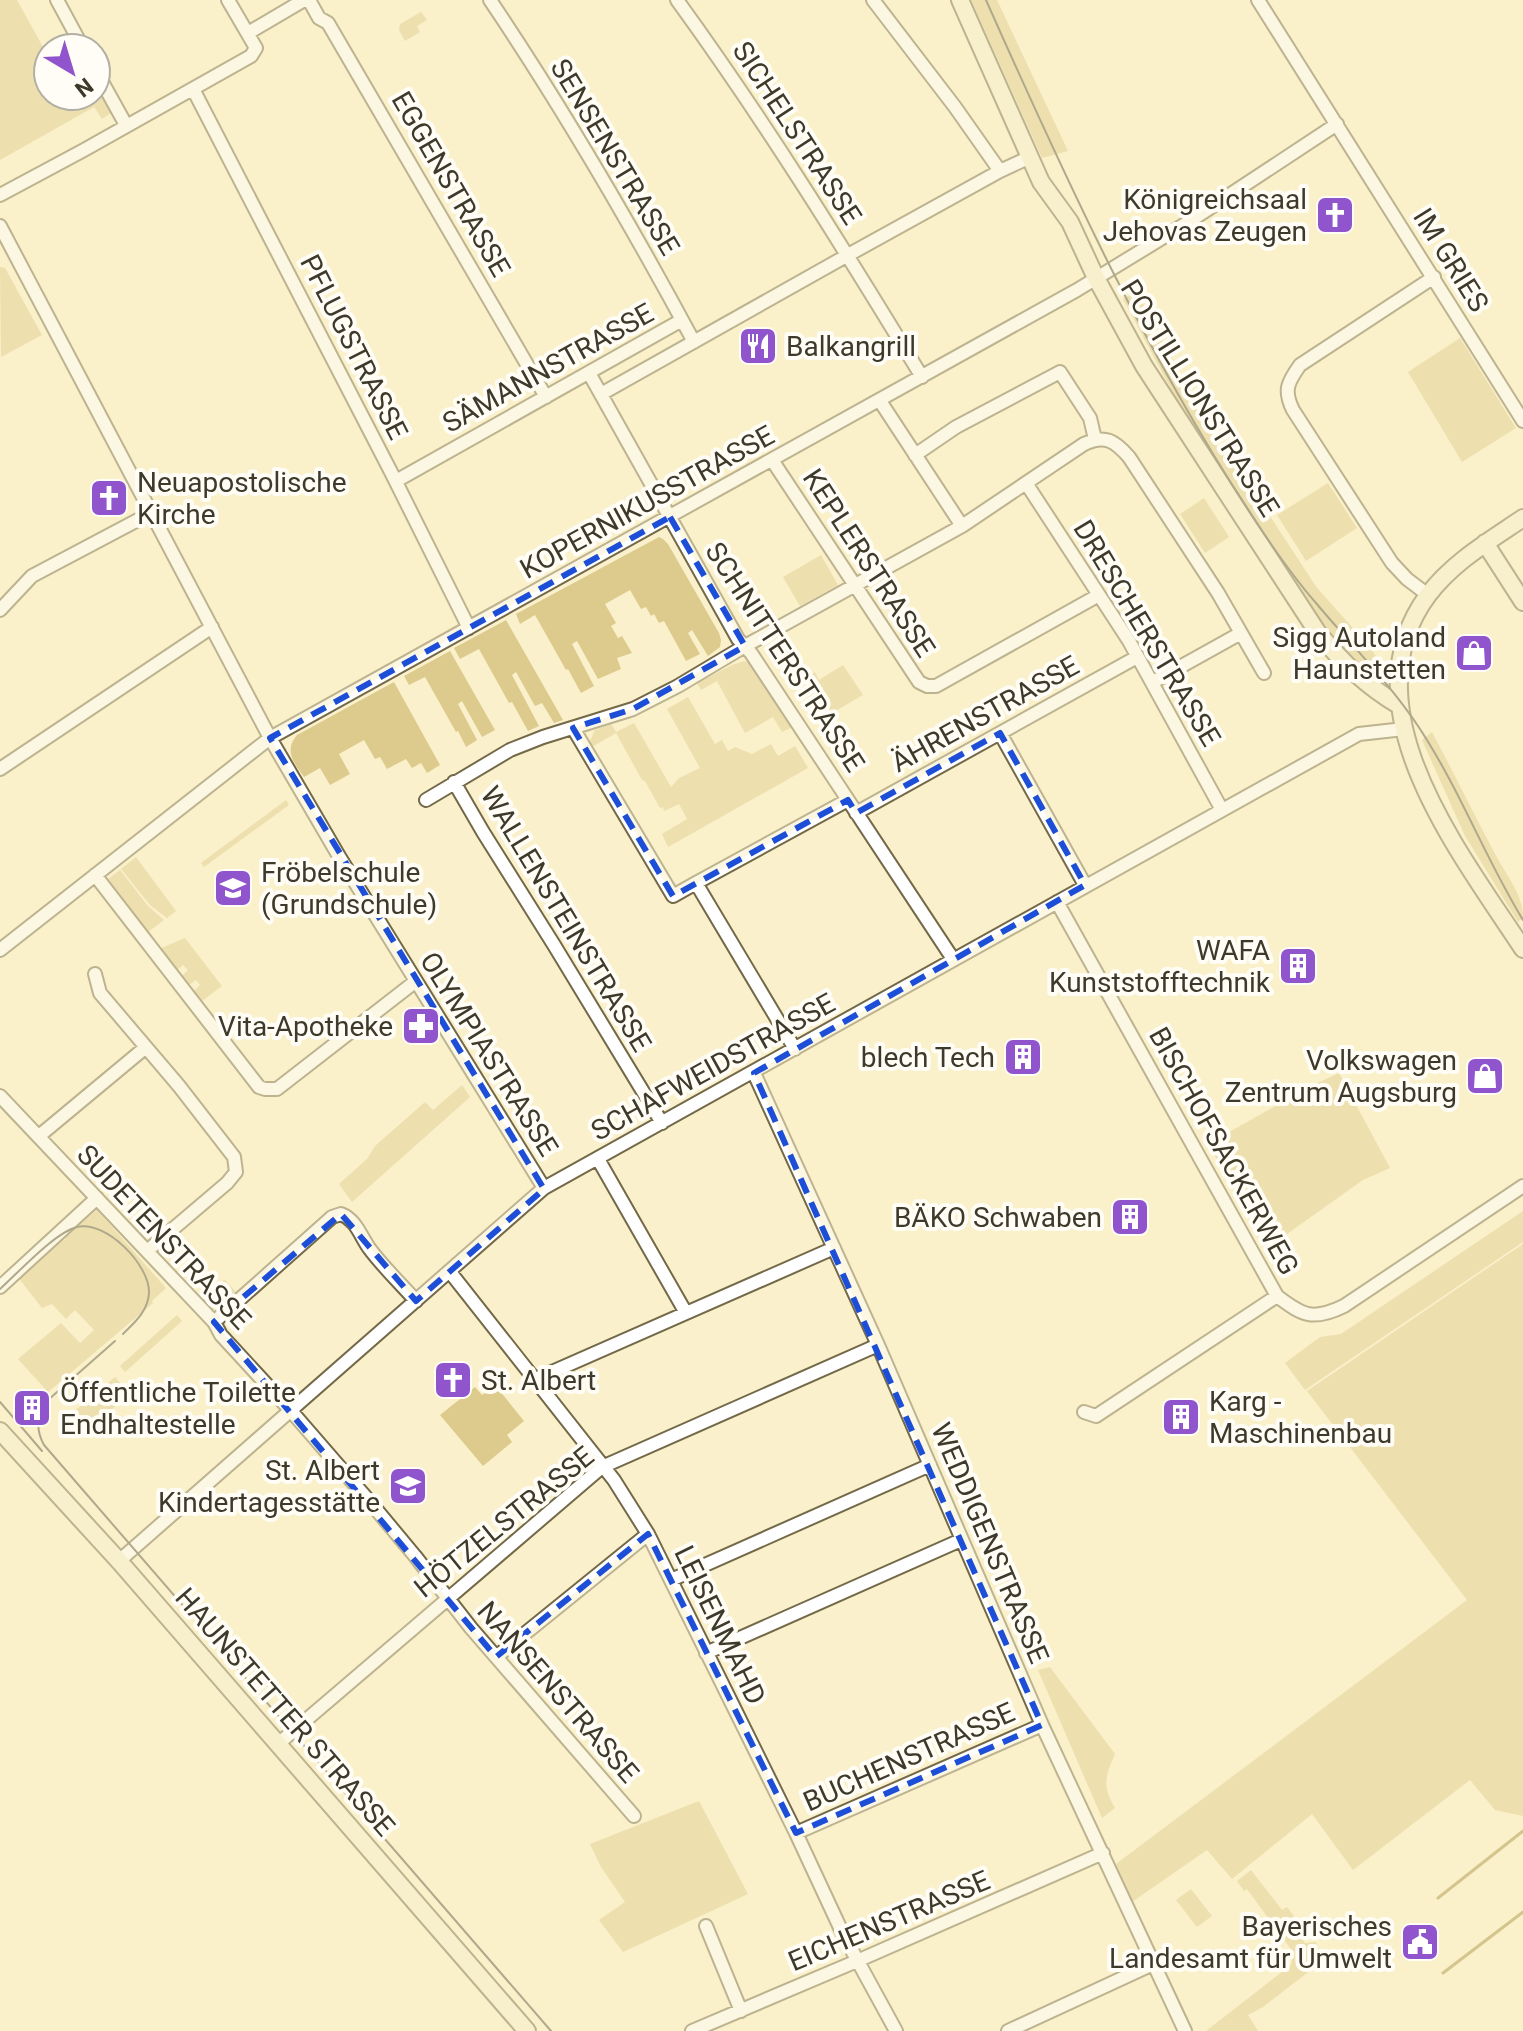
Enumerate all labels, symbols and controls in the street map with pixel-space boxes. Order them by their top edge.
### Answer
north arrow [32,32,112,112]
street label: SICHELSTRASSE [726,35,868,231]
street label: SENSENSTRASSE [543,53,687,261]
text: N [70,73,98,102]
street label: EGGENSTRASSE [385,86,517,282]
place label: Königreichsaal Jehovas Zeugen [1103,183,1307,248]
church icon: Königreichsaal Jehovas Zeugen [1314,194,1356,236]
street label: IM GRIES [1406,202,1496,318]
street label: PFLUGSTRASSE [293,249,415,445]
street label: POSTILLIONSTRASSE [1114,274,1286,522]
street label: SÄMANNSTRASSE [437,296,659,440]
restaurant icon: Balkangrill [737,325,779,367]
place label: Balkangrill [786,330,916,363]
street label: KOPERNIKUSSTRASSE [514,418,780,586]
street label: KEPLERSTRASSE [796,463,942,663]
place label: Neuapostolische Kirche [137,466,346,531]
church icon: Neuapostolische Kirche [88,477,130,519]
street label: DRESCHERSTRASSE [1067,514,1227,752]
street label: SCHNITTERSTRASSE [698,536,872,778]
place label: Sigg Autoland Haunstetten [1272,621,1446,686]
shop icon: Sigg Autoland Haunstetten [1453,632,1495,674]
street label: ÄHRENSTRASSE [885,649,1085,779]
street label: WALLENSTEINSTRASSE [474,780,658,1058]
place label: Fröbelschule (Grundschule) [261,856,437,921]
school or university icon: Fröbelschule (Grundschule) [212,867,254,909]
place label: WAFA Kunststofftechnik [1049,934,1271,999]
building icon: WAFA Kunststofftechnik [1277,945,1319,987]
street label: OLYMPIASTRASSE [413,946,565,1162]
street label: SCHAFWEIDSTRASSE [585,986,841,1148]
pharmacy icon: Vita-Apotheke [400,1005,442,1047]
place label: Vita-Apotheke [218,1010,393,1043]
street label: BISCHOFSACKERWEG [1142,1021,1306,1281]
building icon: blech Tech [1002,1036,1044,1078]
place label: blech Tech [861,1041,995,1074]
place label: Volkswagen Zentrum Augsburg [1225,1044,1457,1109]
shop icon: Volkswagen Zentrum Augsburg [1464,1055,1506,1097]
street label: SUDETENSTRASSE [70,1138,258,1336]
building icon: BÄKO Schwaben [1109,1196,1151,1238]
place label: BÄKO Schwaben [894,1201,1102,1234]
church icon: St. Albert [432,1359,474,1401]
place label: St. Albert [481,1364,596,1397]
place label: Öffentliche Toilette Endhaltestelle [60,1376,296,1441]
place label: Karg - Maschinenbau [1209,1385,1392,1450]
building icon: Öffentliche Toilette Endhaltestelle [11,1387,53,1429]
building icon: Karg - Maschinenbau [1160,1396,1202,1438]
street label: WEDDIGENSTRASSE [924,1418,1056,1668]
street label: HÖTZELSTRASSE [408,1440,600,1604]
place label: St. Albert Kindertagesstätte [158,1454,380,1519]
school or university icon: St. Albert Kindertagesstätte [387,1465,429,1507]
street label: LEISENMAHD [667,1540,773,1710]
street label: HAUNSTETTER STRASSE [168,1581,402,1843]
street label: NANSENSTRASSE [470,1595,646,1789]
street label: BUCHENSTRASSE [798,1696,1020,1818]
street label: EICHENSTRASSE [783,1864,995,1978]
place label: Bayerisches Landesamt für Umwelt [1109,1910,1392,1975]
public building icon: Bayerisches Landesamt für Umwelt [1399,1921,1441,1963]

